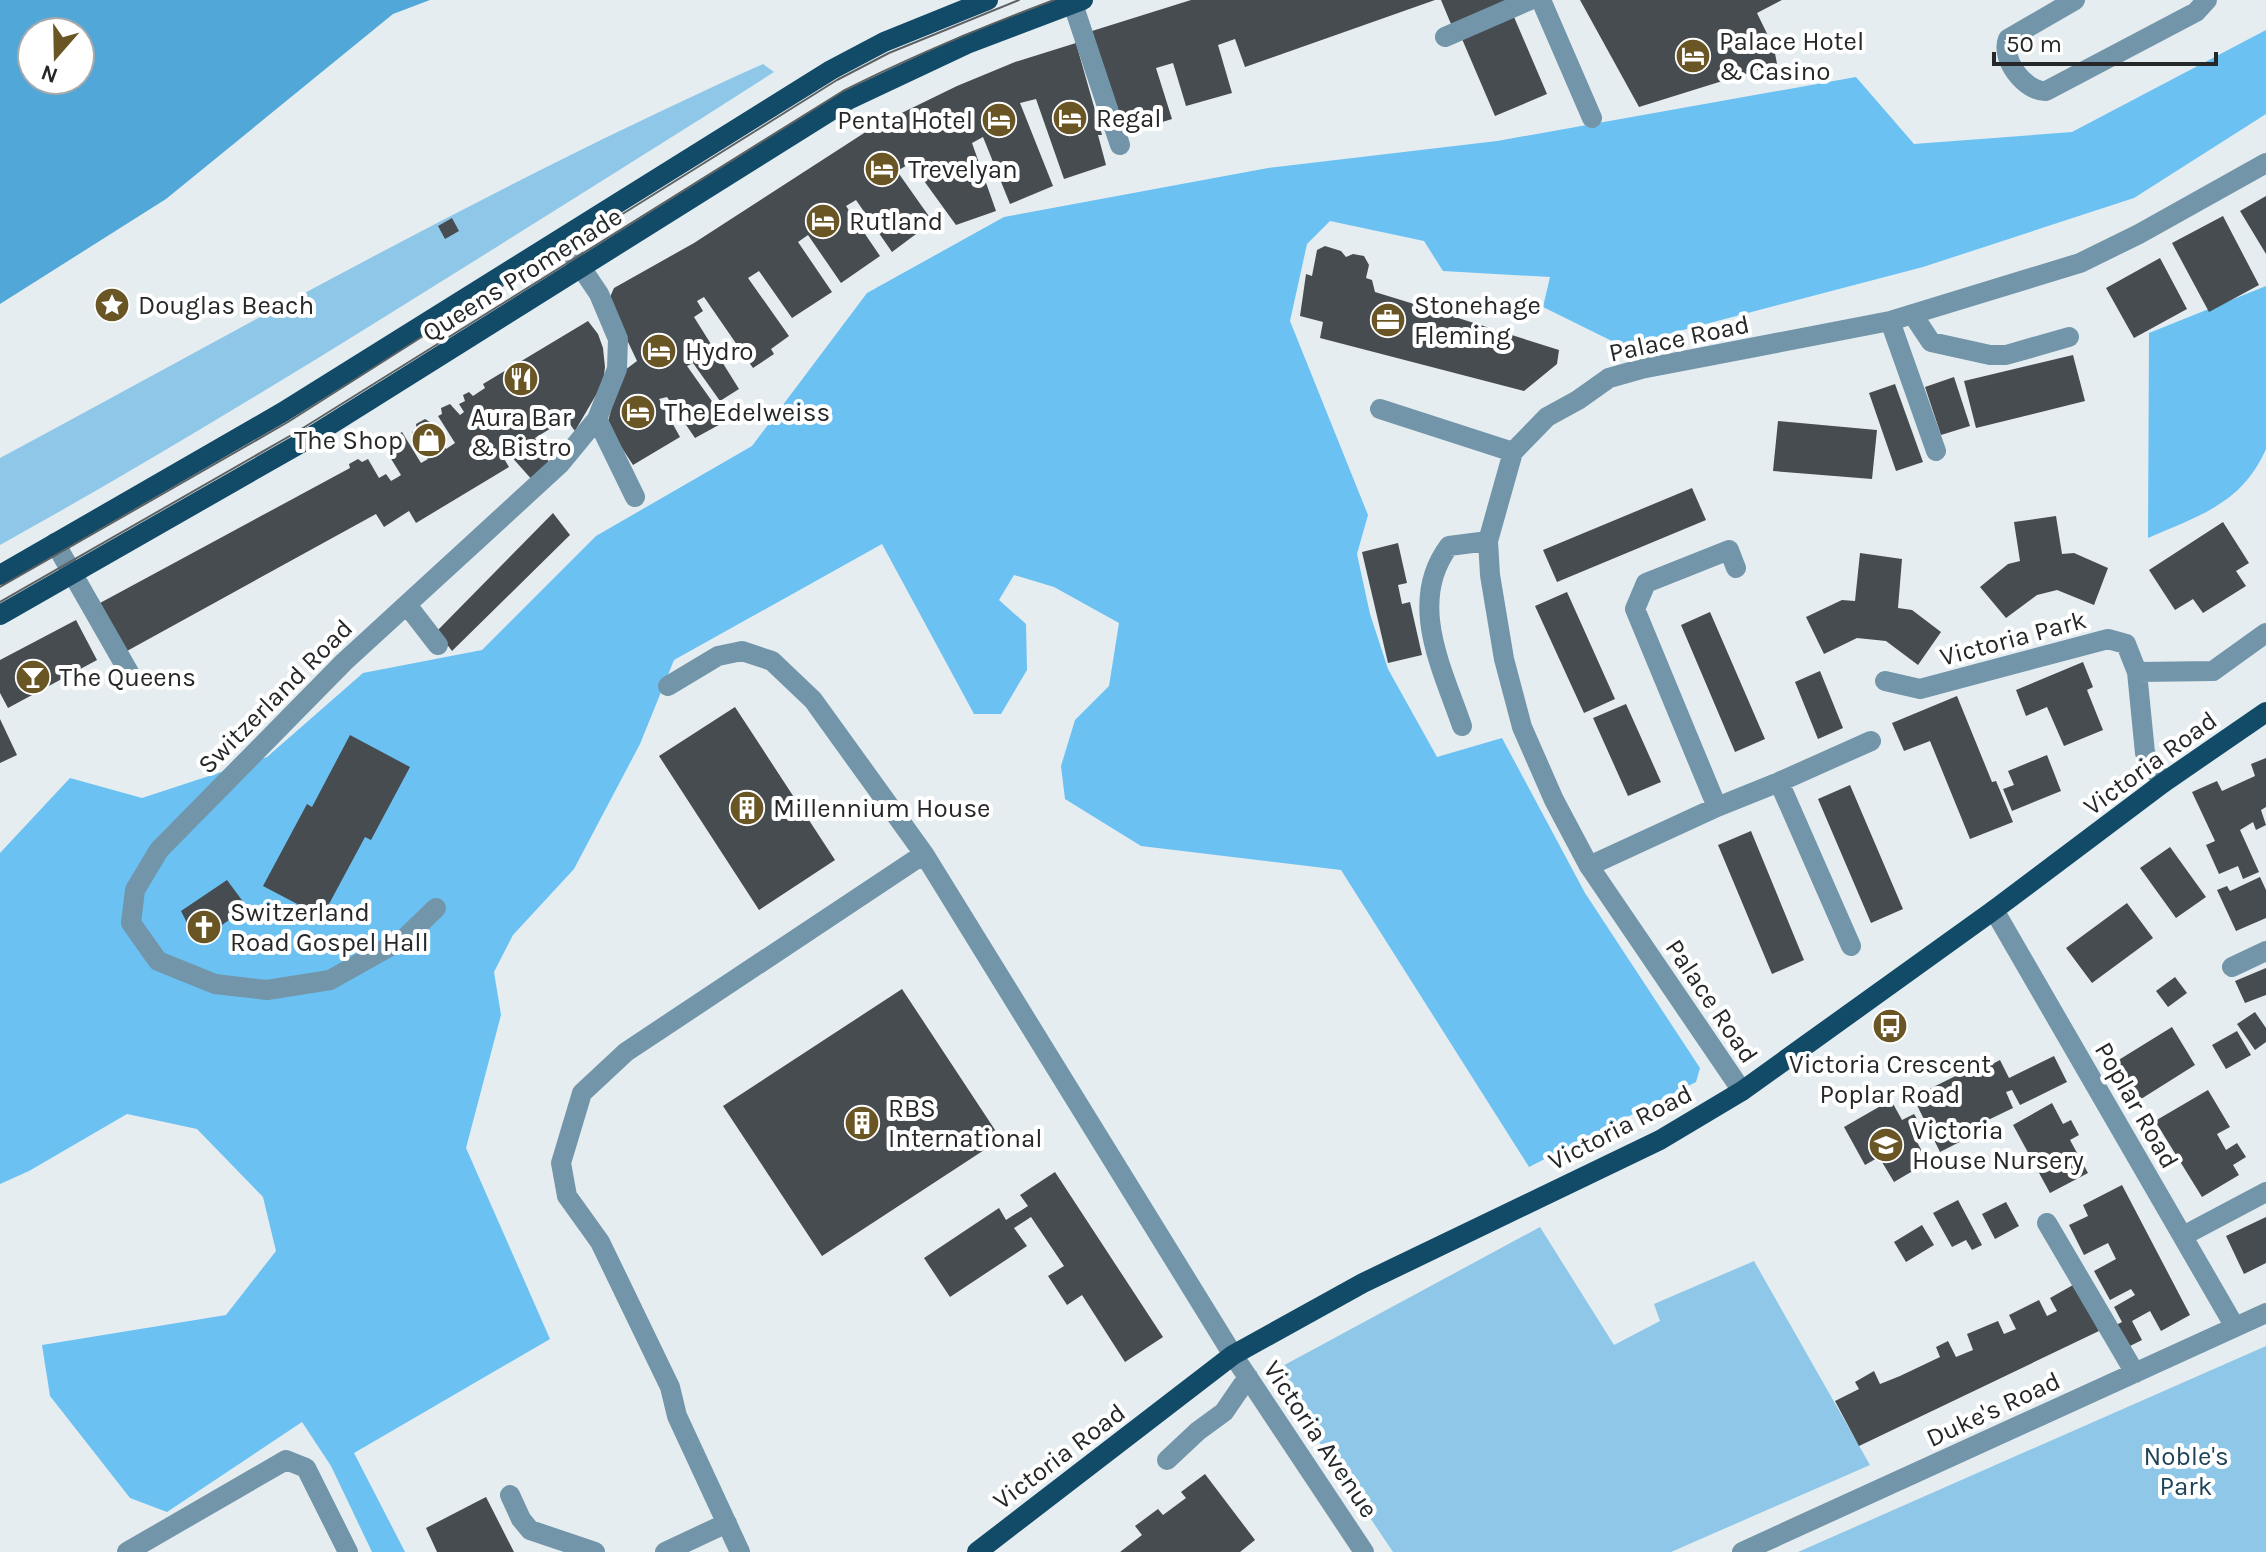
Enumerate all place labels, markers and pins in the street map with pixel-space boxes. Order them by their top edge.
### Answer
place label: Palace Hotel & Casino [1719,26,1864,87]
hotel icon: Palace Hotel & Casino [1674,37,1712,75]
hotel icon: Regal [1051,99,1089,137]
hotel icon: Penta Hotel [980,101,1018,139]
place label: Regal [1096,103,1162,134]
place label: Penta Hotel [837,105,973,136]
hotel icon: Trevelyan [863,150,901,188]
place label: Trevelyan [908,154,1018,185]
hotel icon: Rutland [804,202,842,240]
place label: Rutland [849,206,943,237]
place icon: Douglas Beach [93,286,131,324]
place label: Douglas Beach [138,290,314,321]
place label: Stonehage Fleming [1414,290,1541,351]
office icon: Stonehage Fleming [1369,301,1407,339]
hotel icon: Hydro [640,332,678,370]
place label: Hydro [685,336,754,367]
restaurant icon: Aura Bar & Bistro [502,360,540,398]
hotel icon: The Edelweiss [619,393,657,431]
place label: The Edelweiss [664,397,830,428]
place label: Aura Bar & Bistro [471,402,572,463]
shop icon: The Shop [410,421,448,459]
place label: The Shop [294,425,403,456]
bar icon: The Queens [14,658,52,696]
place label: The Queens [59,662,196,693]
building icon: Millennium House [728,789,766,827]
place label: Millennium House [773,793,990,824]
place label: Switzerland Road Gospel Hall [230,897,429,958]
church icon: Switzerland Road Gospel Hall [185,908,223,946]
bus stop icon: Victoria Crescent Poplar Road [1871,1007,1909,1045]
place label: Victoria Crescent Poplar Road [1789,1049,1991,1110]
place label: RBS International [888,1093,1043,1154]
building icon: RBS International [843,1104,881,1142]
place label: Victoria House Nursery [1912,1115,2084,1176]
school or university icon: Victoria House Nursery [1867,1126,1905,1164]

